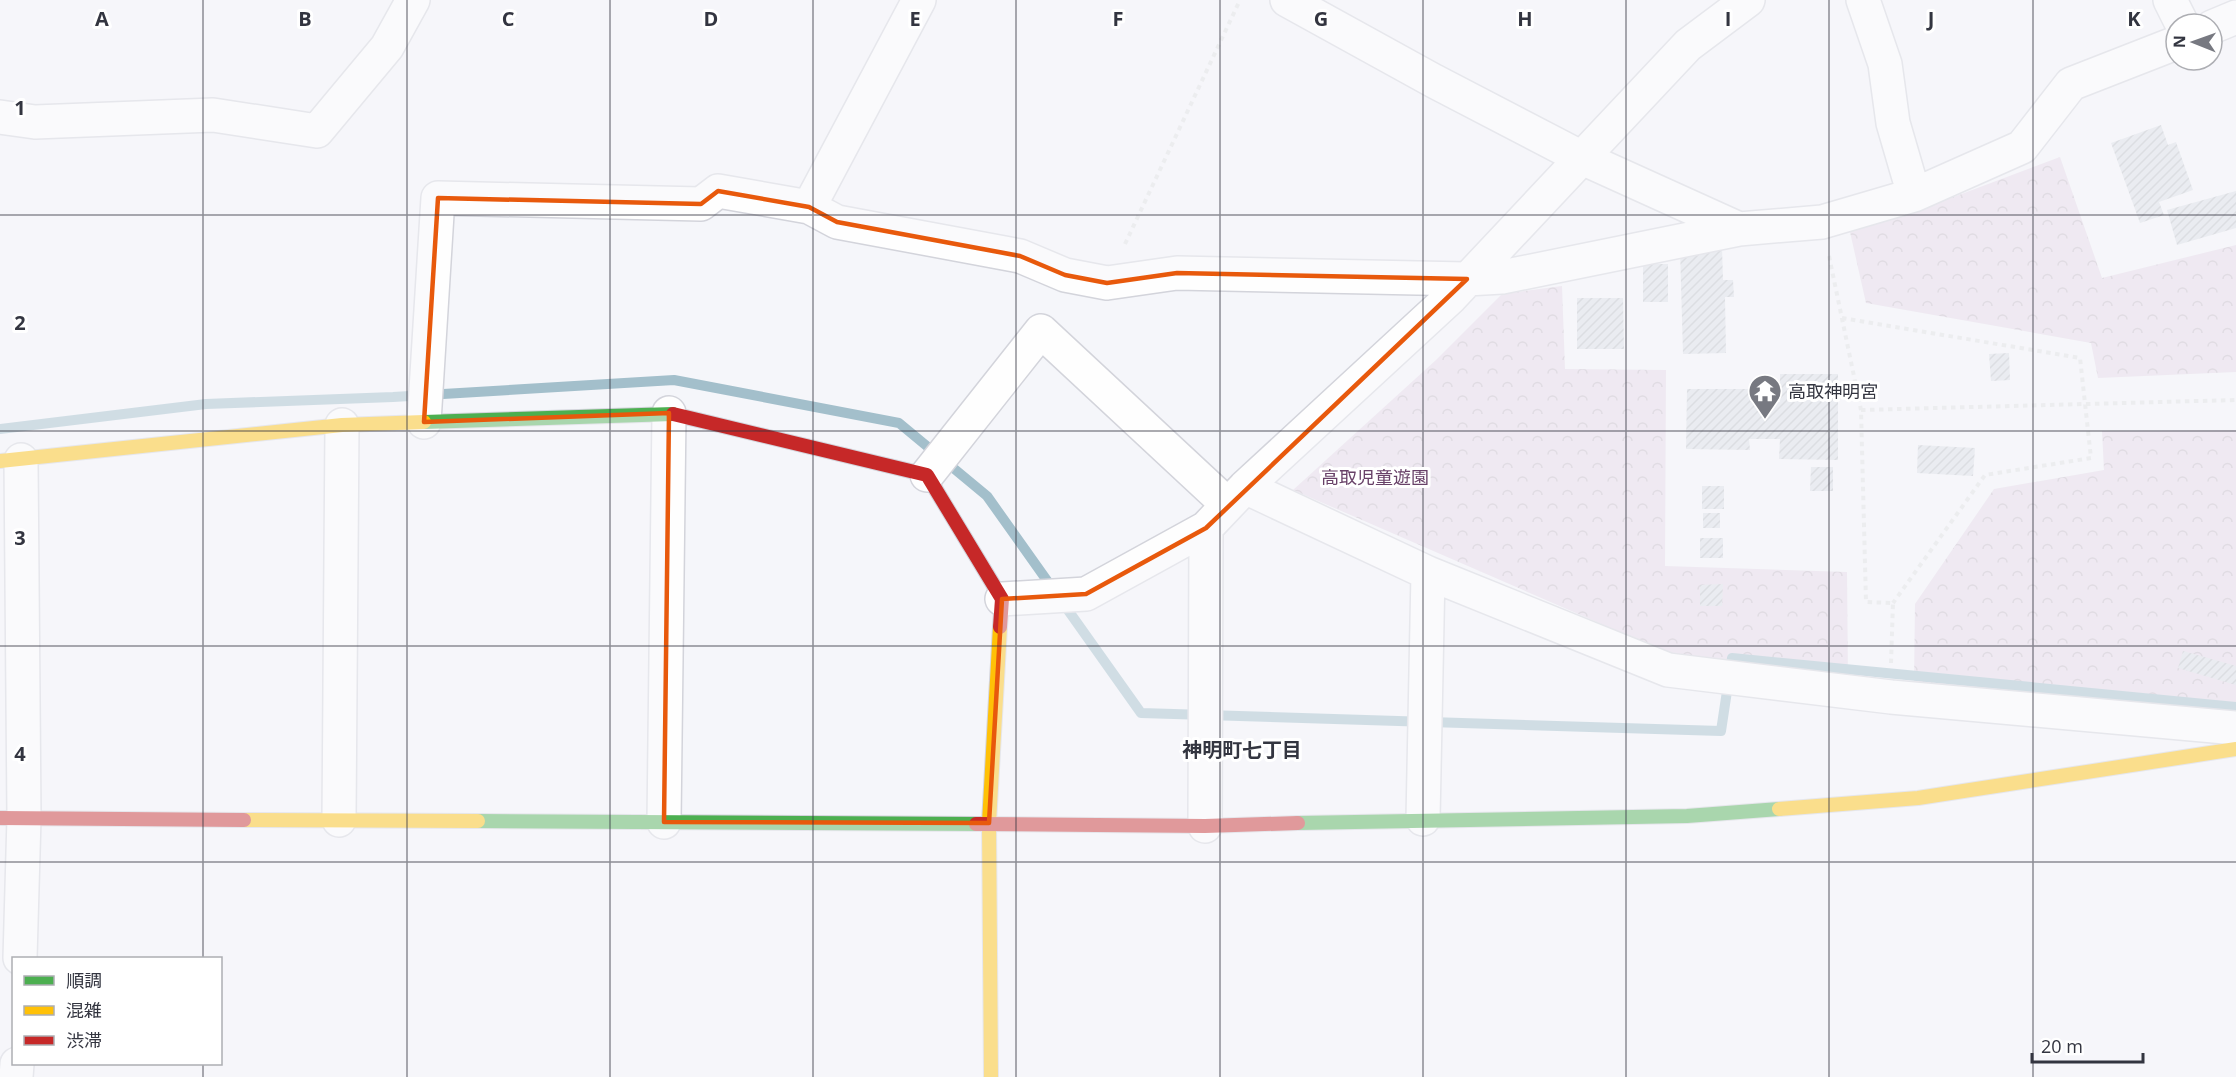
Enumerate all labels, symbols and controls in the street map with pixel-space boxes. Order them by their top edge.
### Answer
text: A [95,5,109,32]
text: B [298,5,312,32]
text: C [502,5,515,32]
text: D [704,5,718,32]
text: E [909,5,921,32]
text: F [1113,5,1123,32]
text: G [1314,5,1328,32]
text: H [1517,5,1533,32]
text: I [1725,5,1731,32]
text: J [1926,5,1934,32]
text: K [2127,5,2141,32]
north arrow [2164,12,2224,72]
text: N [2168,35,2190,48]
text: 1 [14,94,26,121]
text: 2 [14,309,26,336]
temple icon: 高取神明宮 [1747,373,1783,420]
place label: 高取神明宮 [1788,379,1878,403]
park label: 高取児童遊園 [1321,465,1429,489]
text: 3 [14,524,26,551]
district label: 神明町七丁目 [1182,736,1302,763]
text: 4 [14,740,26,767]
legend [12,957,222,1065]
text: 順調 [66,968,102,992]
text: 混雑 [66,998,102,1022]
scale bar [2032,1026,2143,1064]
text: 渋滞 [66,1028,102,1052]
text: 20 m [2041,1034,2083,1058]

